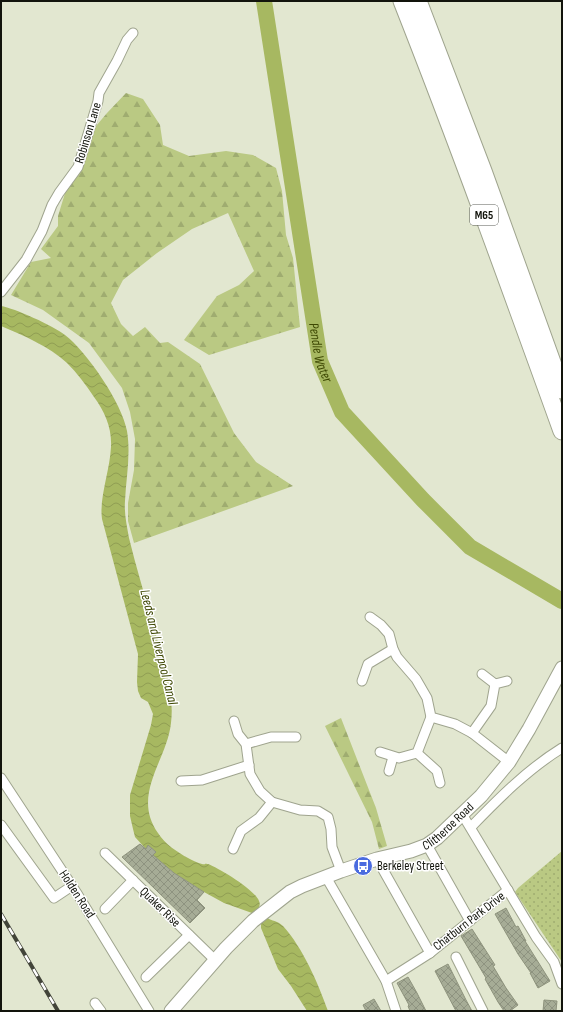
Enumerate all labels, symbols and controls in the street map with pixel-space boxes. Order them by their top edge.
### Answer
street label: Robinson Lane [71,101,105,165]
road number: M65 [470,205,498,225]
water label: Pendle Water [306,321,337,386]
water label: Leeds and Liverpool Canal [136,587,182,707]
street label: Clitheroe Road [420,799,477,854]
bus stop icon: Berkeley Street [352,855,374,877]
place label: Berkeley Street [377,858,444,874]
street label: Holden Road [55,867,99,921]
street label: Quaker Rise [136,884,184,930]
street label: Chatburn Park Drive [430,888,508,954]

